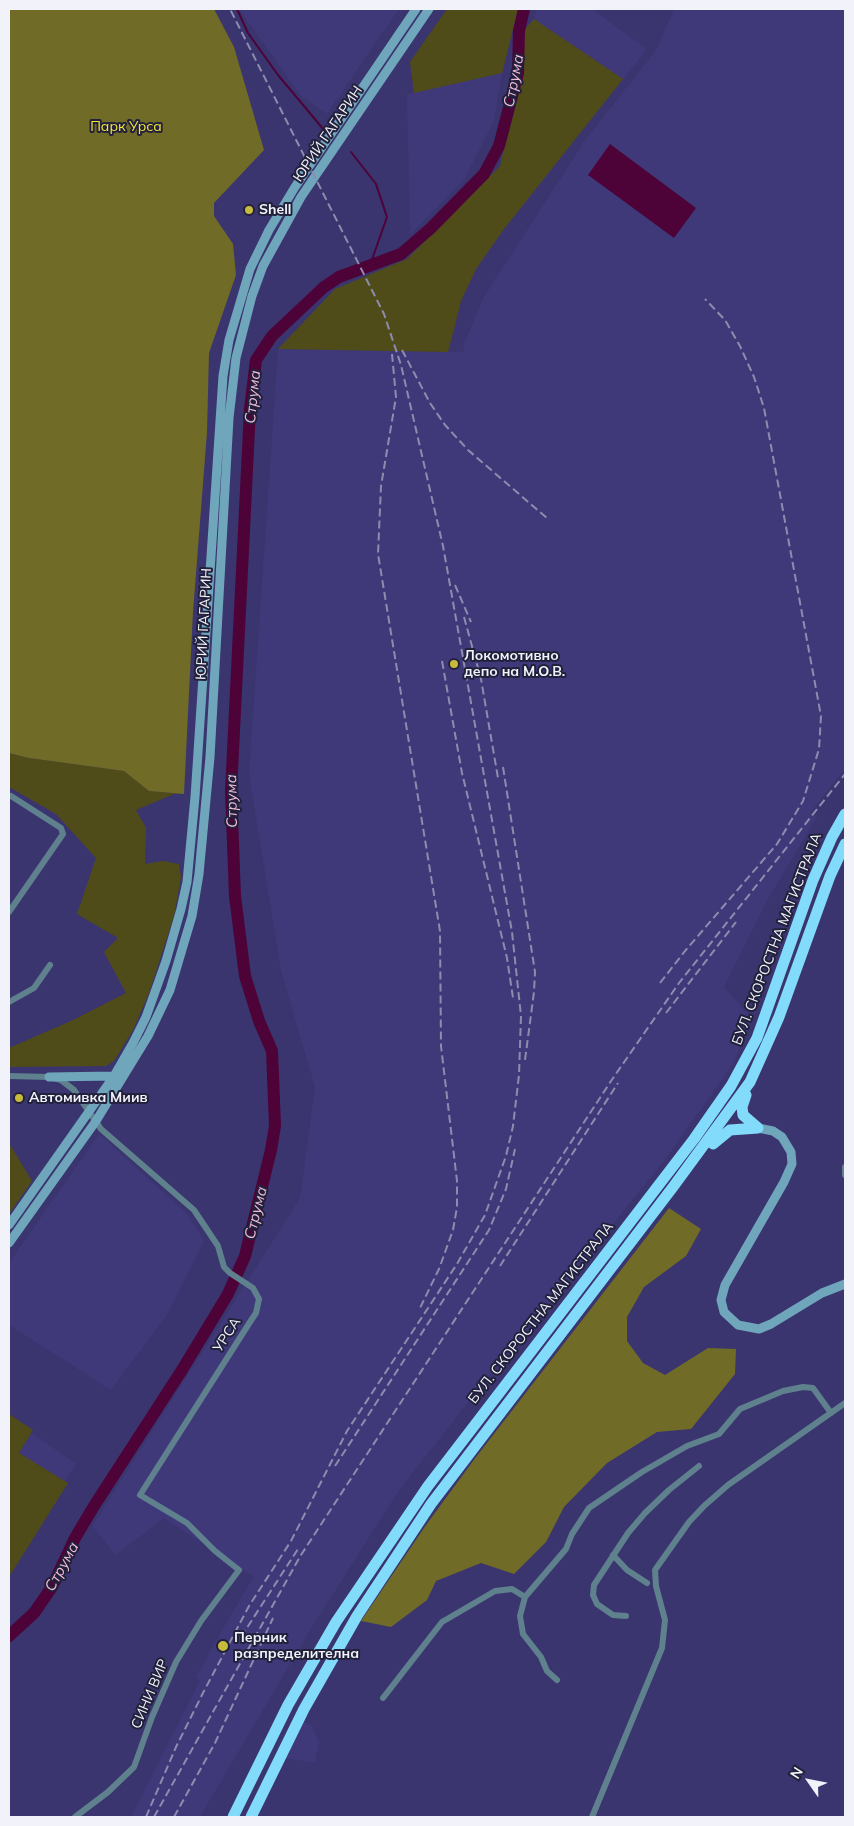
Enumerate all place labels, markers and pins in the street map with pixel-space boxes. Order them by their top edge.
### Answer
place label: Shell [259,202,291,218]
marker: Shell [243,204,255,216]
place label: Локомотивно депо на М.О.В. [464,648,565,680]
marker: Локомотивно депо на М.О.В. [448,658,460,670]
place label: Автомивка Миив [29,1090,148,1106]
marker: Автомивка Миив [13,1092,25,1104]
place label: Перник разпределителна [234,1630,359,1662]
marker: Перник разпределителна [216,1639,230,1653]

